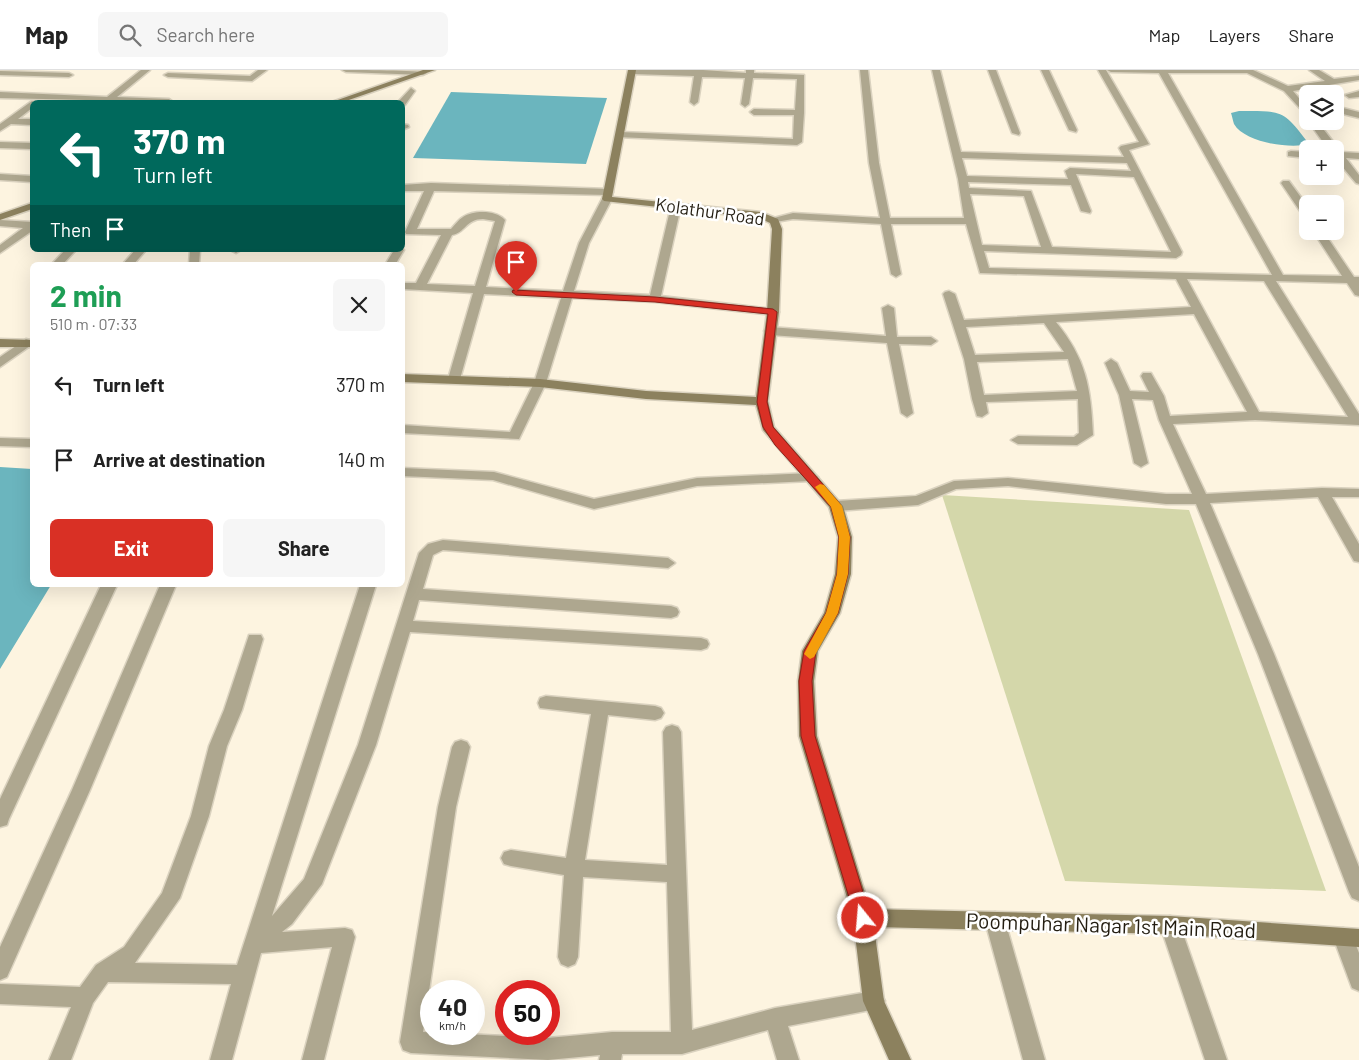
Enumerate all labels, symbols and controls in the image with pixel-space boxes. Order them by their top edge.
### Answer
search box [98,12,448,57]
text: Map [25,20,68,49]
icon: search [116,21,144,49]
text: Search here [156,23,255,46]
text: Map [1148,24,1180,46]
text: Layers [1208,24,1261,46]
text: Share [1289,24,1334,46]
map controls [1299,85,1344,240]
button: layers [1299,85,1344,130]
text: 370 m [133,119,225,161]
icon: left [50,120,115,185]
button: + [1299,140,1344,185]
text: Turn left [133,161,213,187]
street label: Kolathur Road [654,192,766,230]
button: − [1299,195,1344,240]
icon: arrive [101,215,129,243]
text: Then [50,218,91,241]
pin [495,241,537,292]
icon: arrive [502,248,530,276]
text: 2 min [50,277,122,313]
button: close [333,279,385,331]
text: 510 m · 07:33 [50,314,137,333]
icon: left [50,371,78,399]
text: Turn left [93,373,164,396]
text: 370 m [336,373,385,396]
icon: arrive [50,446,78,474]
text: Arrive at destination [93,448,265,471]
text: 140 m [338,448,385,471]
button: Exit [50,519,213,577]
button: Share [223,519,385,577]
position arrow [836,891,888,943]
street label: Poompuhar Nagar 1st Main Road [966,907,1256,942]
speed limit sign: 50 [495,980,560,1045]
text: 40 [438,991,467,1021]
text: km/h [439,1018,466,1032]

